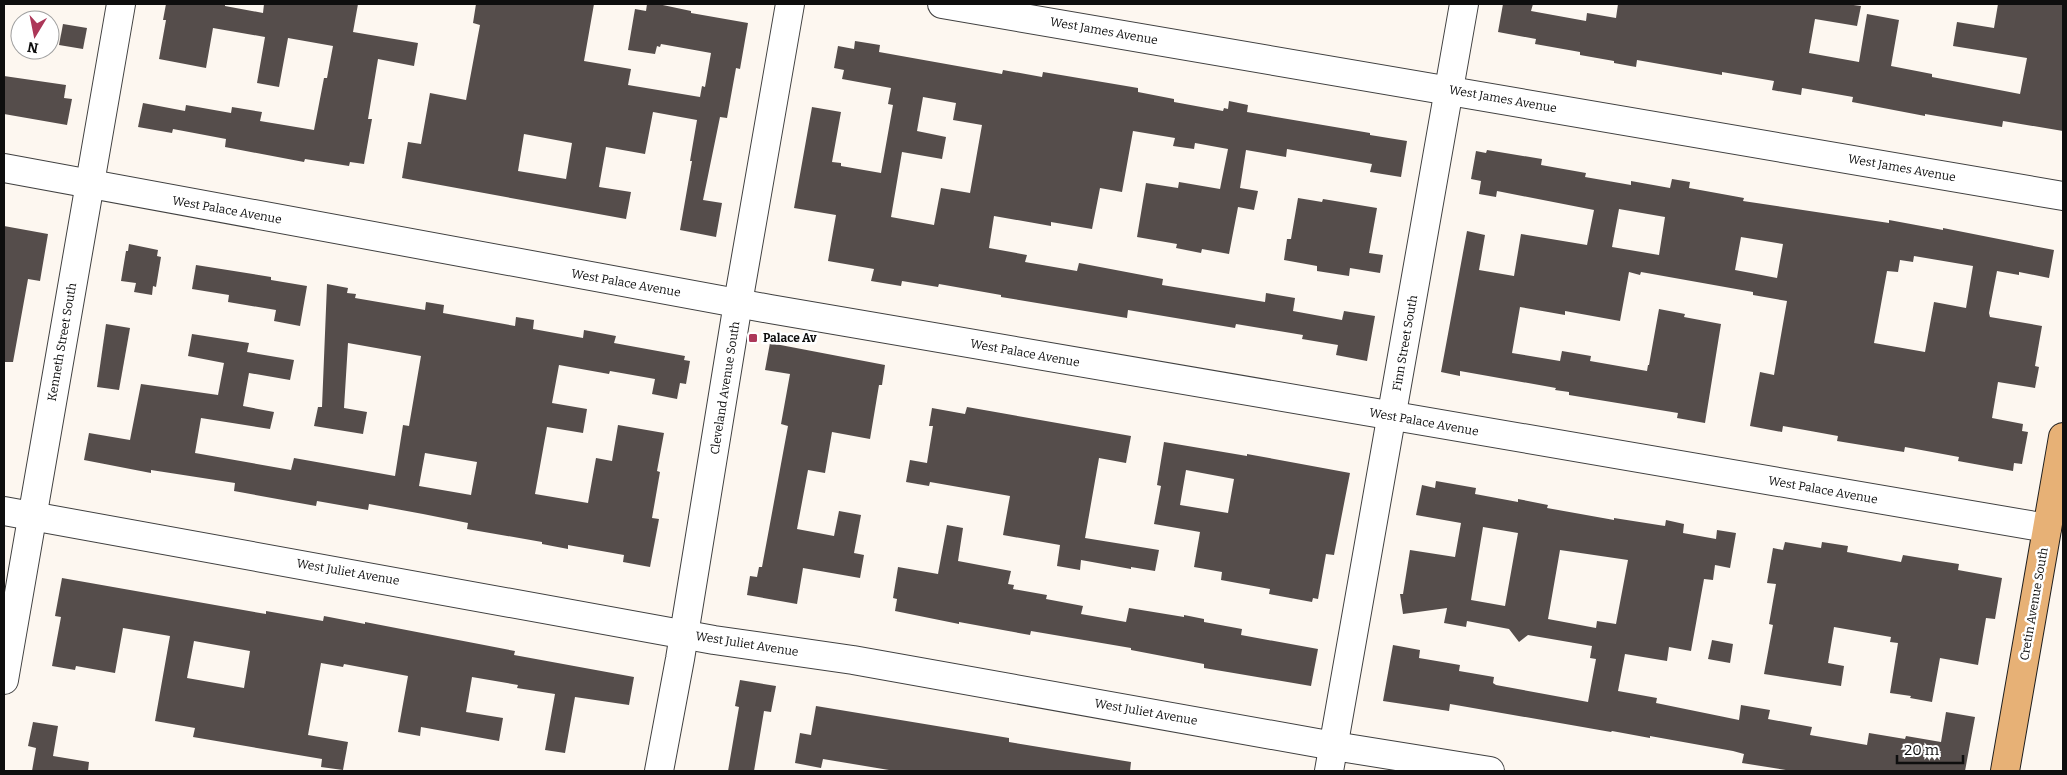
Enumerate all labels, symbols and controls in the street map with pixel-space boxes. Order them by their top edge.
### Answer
north arrow [10,10,60,60]
street label: West James Avenue [1049,15,1159,47]
text: N [26,38,40,57]
street label: West James Avenue [1448,83,1558,115]
street label: West James Avenue [1847,152,1957,184]
street label: West Palace Avenue [171,193,283,227]
street label: West Palace Avenue [570,266,682,300]
street label: Kenneth Street South [45,281,79,402]
street label: Finn Street South [1390,293,1420,392]
street label: Cleveland Avenue South [708,320,743,456]
place label: Palace Av [763,331,817,345]
marker: Palace Av [747,332,759,344]
street label: West Palace Avenue [969,336,1081,370]
street label: West Palace Avenue [1368,405,1480,439]
street label: West Palace Avenue [1767,473,1879,507]
street label: Cretin Avenue South [2017,546,2051,662]
street label: West Juliet Avenue [295,556,401,588]
street label: West Juliet Avenue [694,629,800,659]
street label: West Juliet Avenue [1093,696,1199,728]
scale bar [1897,732,1963,764]
text: 20 m [1904,741,1940,759]

